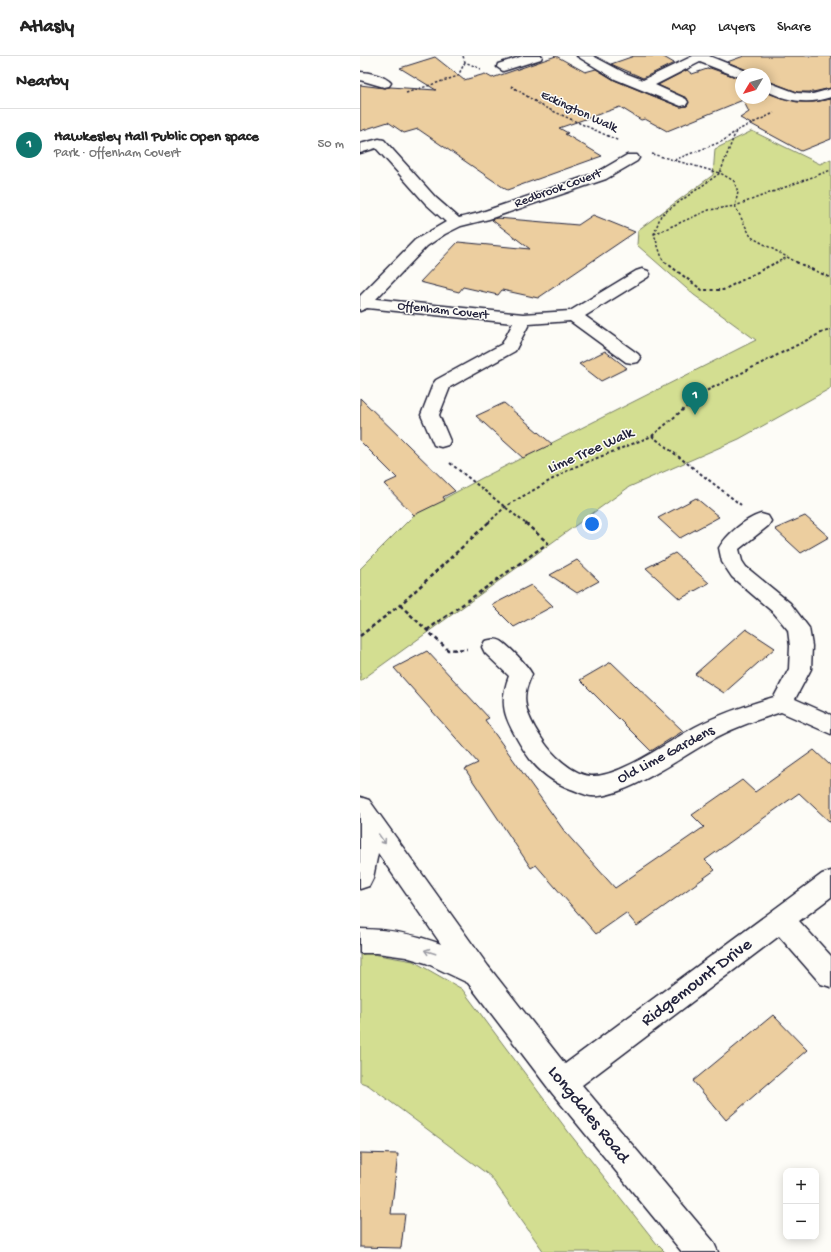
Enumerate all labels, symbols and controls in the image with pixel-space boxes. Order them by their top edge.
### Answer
text: Atlasly [20,16,74,39]
text: Map [672,19,696,36]
text: Layers [718,19,755,36]
text: Share [777,19,811,36]
north arrow [735,68,771,104]
text: Nearby [16,72,69,92]
street label: Eckington Walk [538,88,621,137]
text: Hawkesley Hall Public Open space [54,128,259,146]
text: 1 [26,137,32,152]
text: 50 m [317,137,344,152]
text: Park · Offenham Covert [54,146,180,161]
street label: Redbrook Covert [513,166,605,212]
street label: Offenham Covert [397,299,491,323]
pin: 1 [682,382,708,415]
street label: Lime Tree Walk [545,424,638,478]
your location [582,514,602,534]
street label: Old Lime Gardens [614,722,718,788]
one-way arrow [378,833,386,844]
street label: Ridgemount Drive [637,934,757,1032]
one-way arrow [425,948,437,956]
street label: Longdales Road [542,1062,634,1169]
map controls [783,1168,819,1240]
button: + [783,1168,819,1204]
button: − [783,1204,819,1240]

